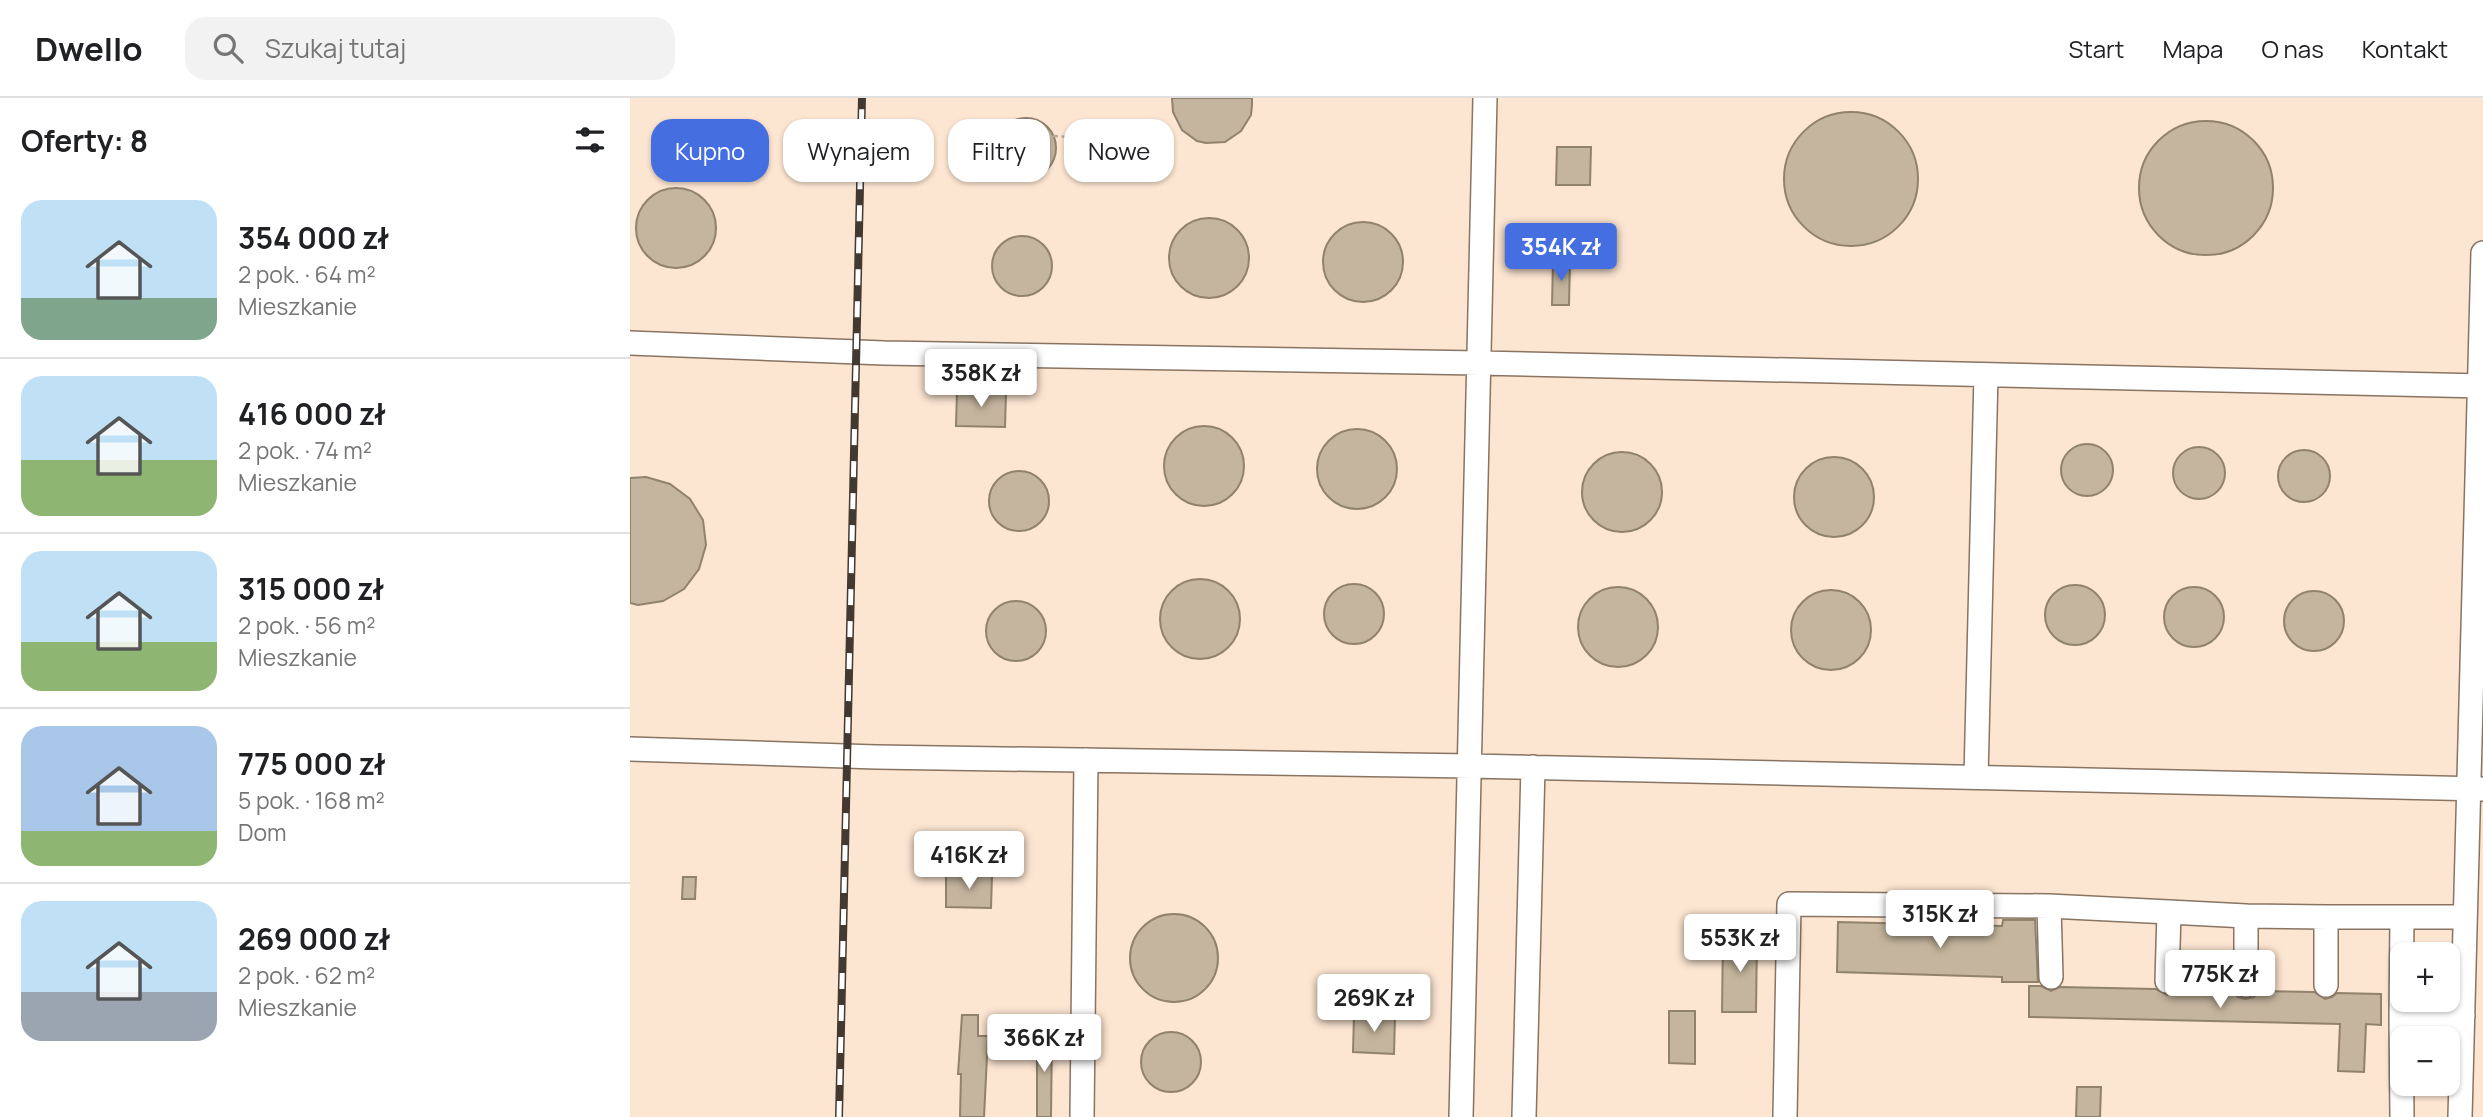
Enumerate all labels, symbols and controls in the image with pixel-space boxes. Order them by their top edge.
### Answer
search box [185,17,675,80]
text: Dwello [35,26,143,71]
icon: search [209,29,247,67]
text: Szukaj tutaj [265,30,406,66]
text: Start [2068,32,2124,65]
text: Mapa [2162,32,2223,65]
text: O nas [2261,32,2324,65]
text: Kontakt [2362,32,2448,65]
chip: Kupno [651,119,769,182]
chip: Wynajem [783,119,934,182]
chip: Filtry [948,119,1050,182]
chip: Nowe [1064,119,1174,182]
text: Oferty: 8 [21,120,148,161]
icon: filters [571,121,609,159]
text: 354 000 zł [238,217,389,258]
pin: 354K zł [1496,223,1626,283]
icon: home [77,228,161,312]
text: 354K zł [1521,230,1601,262]
text: 2 pok. · 64 m² [238,258,376,290]
text: Mieszkanie [238,290,357,322]
pin: 358K zł [916,350,1046,409]
text: 358K zł [941,356,1021,388]
text: 416 000 zł [238,393,386,434]
icon: home [77,404,161,488]
text: 2 pok. · 74 m² [238,434,372,466]
text: Mieszkanie [238,466,357,498]
text: 315 000 zł [238,568,384,609]
icon: home [77,579,161,663]
text: 2 pok. · 56 m² [238,609,375,641]
text: Mieszkanie [238,641,357,673]
text: 775 000 zł [238,743,386,784]
icon: home [77,754,161,838]
text: 5 pok. · 168 m² [238,784,385,816]
text: Dom [238,816,287,848]
pin: 416K zł [904,832,1034,891]
text: 416K zł [930,838,1008,870]
pin: 315K zł [1875,890,2005,950]
text: 315K zł [1902,897,1978,929]
pin: 553K zł [1675,914,1805,974]
text: 269 000 zł [238,918,390,959]
text: 553K zł [1700,921,1780,953]
icon: home [77,929,161,1013]
map controls [2390,942,2460,1096]
button: + [2390,942,2460,1012]
pin: 775K zł [2155,950,2285,1010]
text: 775K zł [2181,957,2259,989]
text: 2 pok. · 62 m² [238,959,375,991]
pin: 269K zł [1309,974,1439,1034]
text: 269K zł [1333,981,1415,1013]
text: Mieszkanie [238,991,357,1023]
pin: 366K zł [979,1014,1109,1074]
text: 366K zł [1003,1021,1085,1053]
button: − [2390,1026,2460,1096]

